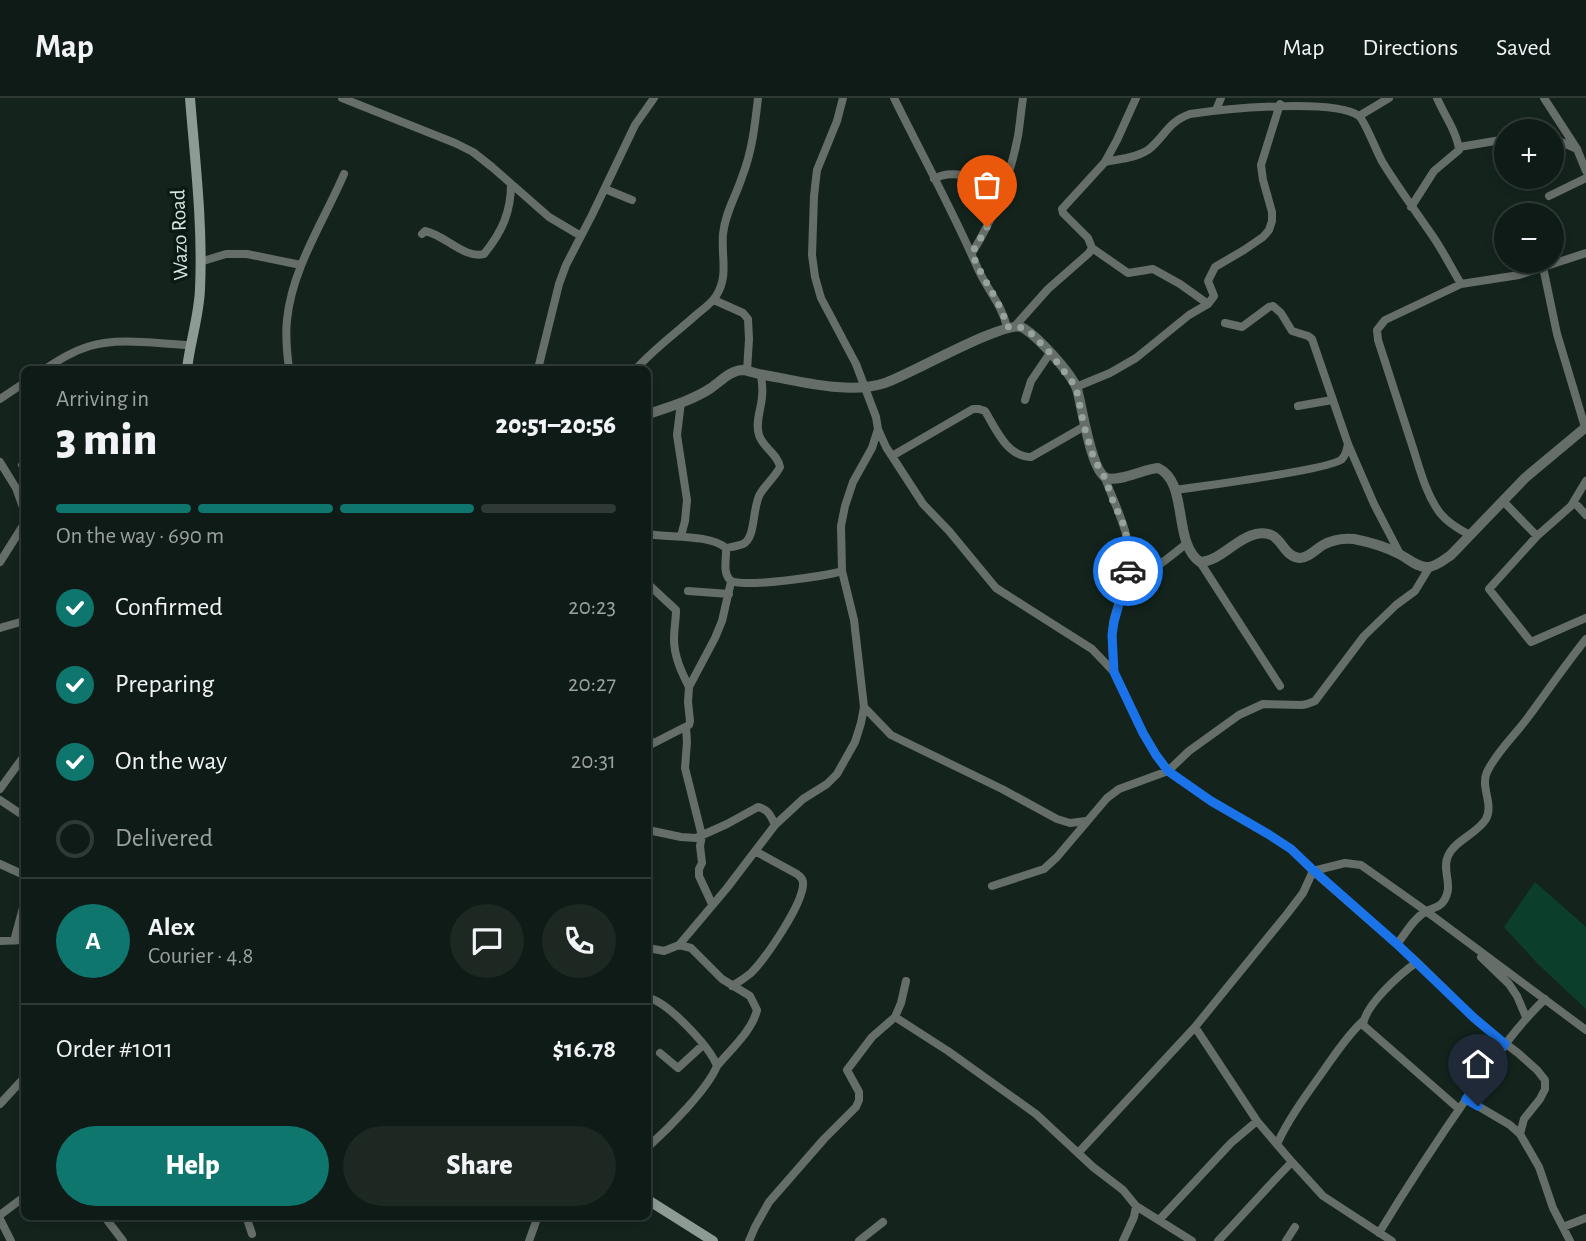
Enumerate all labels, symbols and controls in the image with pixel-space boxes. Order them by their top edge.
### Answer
text: Map [35,31,94,64]
text: Map [1282,36,1324,60]
text: Directions [1362,36,1458,60]
text: Saved [1496,36,1551,60]
map controls [1494,119,1564,273]
button: + [1494,119,1564,189]
pin [957,155,1017,227]
icon: bag [968,166,1006,204]
street label: Wazo Road [167,189,192,281]
button: − [1494,203,1564,273]
text: Arriving in [56,388,149,411]
text: 20:51–20:56 [495,412,616,438]
text: 3 min [56,417,157,463]
text: On the way · 690 m [56,525,224,548]
courier [1093,536,1163,606]
icon: car [1109,552,1147,590]
icon: check [56,589,94,627]
text: Confirmed [115,594,223,620]
text: 20:23 [568,596,616,619]
icon: check [56,666,94,704]
text: Preparing [115,671,214,697]
text: 20:27 [568,673,616,696]
icon: check [56,743,94,781]
text: On the way [115,748,227,774]
text: 20:31 [571,750,616,773]
text: Delivered [115,825,213,851]
button: chat [450,904,524,978]
button: phone [542,904,616,978]
text: Alex [148,914,195,940]
text: A [85,928,101,954]
text: Courier · 4.8 [148,945,253,968]
pin [1448,1034,1508,1106]
text: Order #1011 [56,1036,173,1062]
text: $16.78 [552,1036,616,1062]
icon: home [1459,1045,1497,1083]
button: Help [56,1126,329,1206]
button: Share [343,1126,616,1206]

